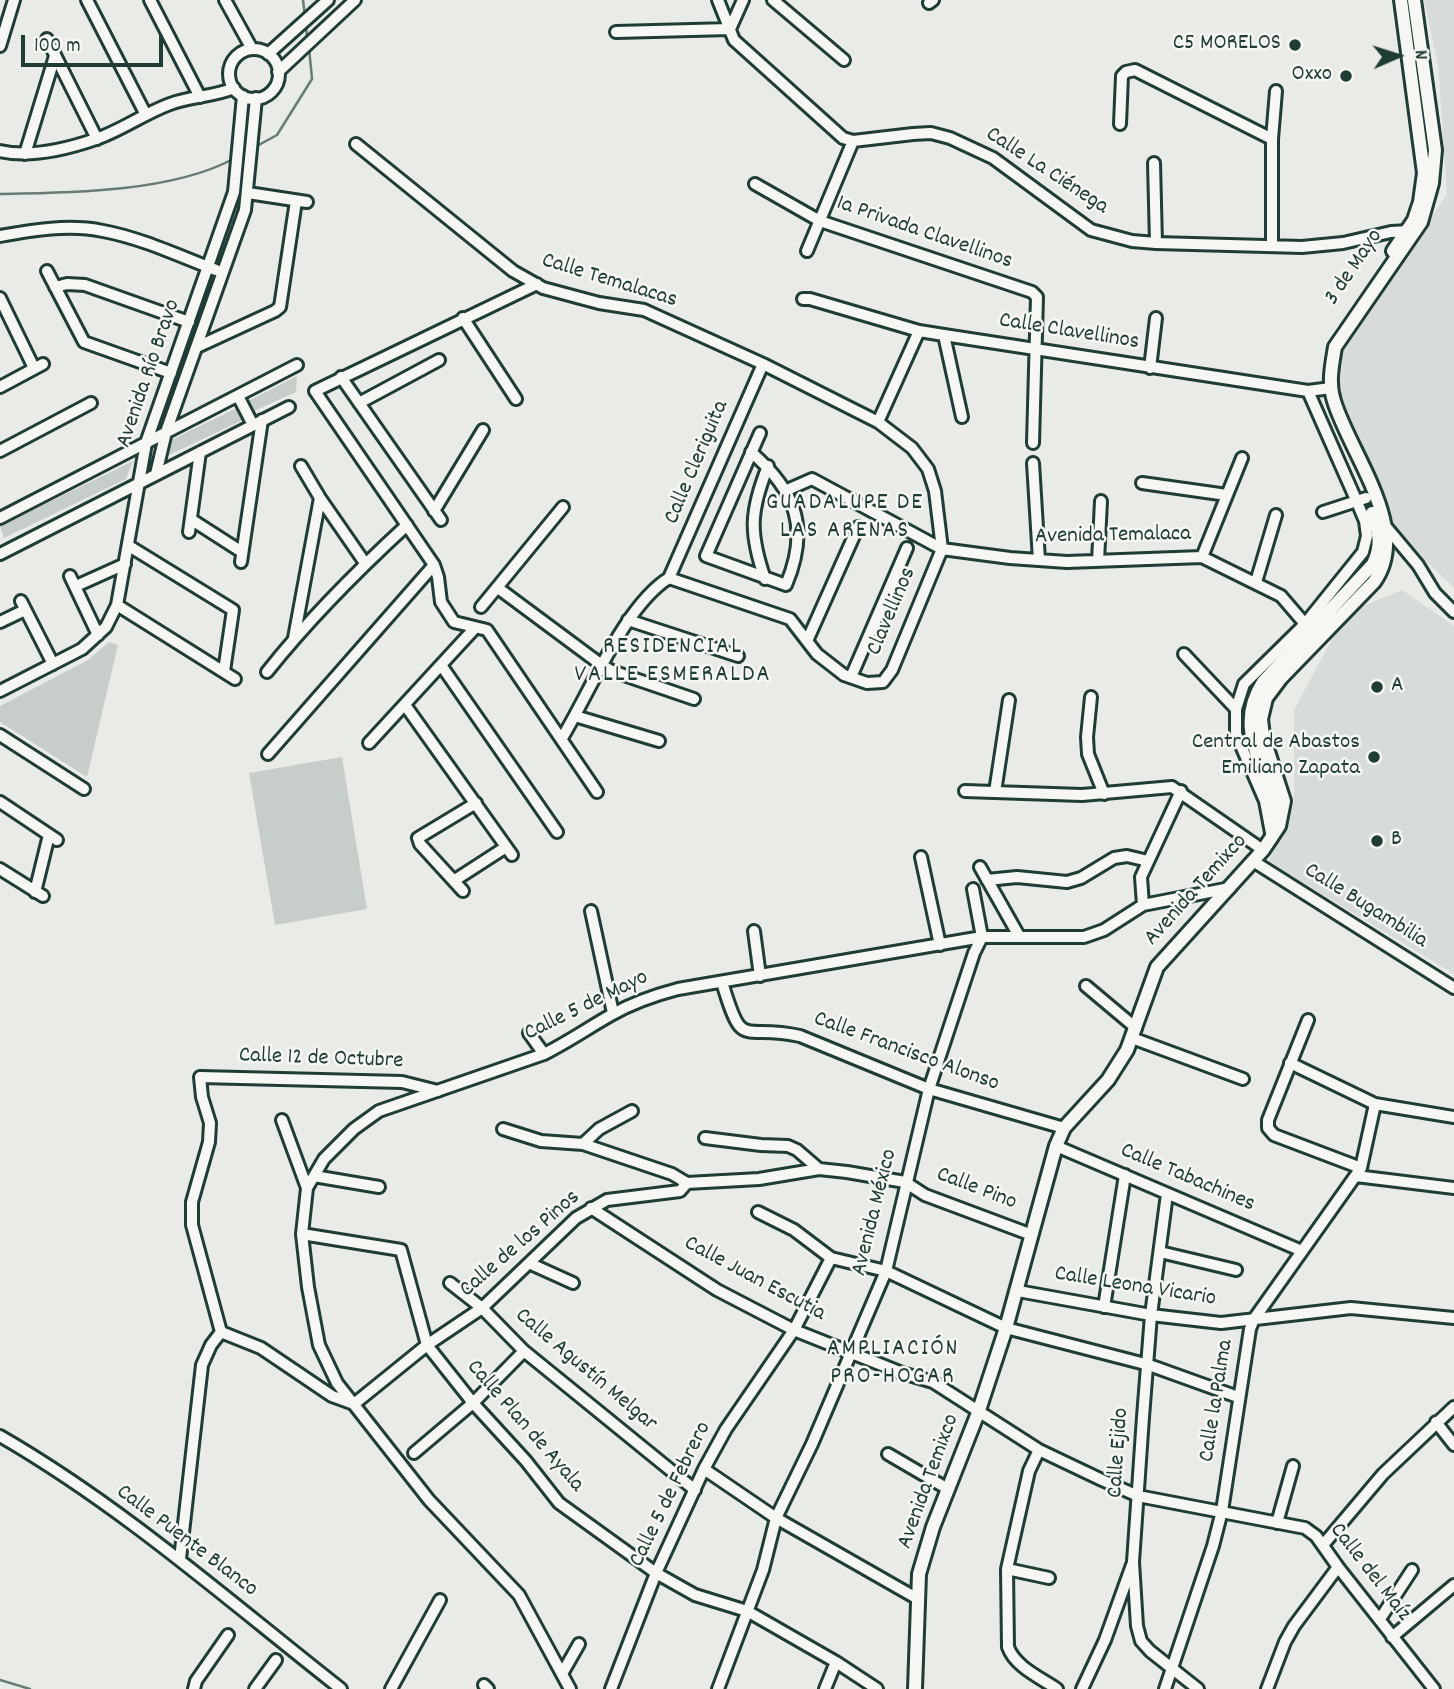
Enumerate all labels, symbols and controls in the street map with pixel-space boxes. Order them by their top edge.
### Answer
scale bar [24,21,166,65]
north arrow [1363,21,1433,91]
place label: C5 MORELOS [1173,31,1281,59]
text: 100 m [34,32,81,62]
marker: C5 MORELOS [1287,37,1303,53]
text: N [1406,49,1433,60]
place label: Oxxo [1291,62,1332,90]
marker: Oxxo [1338,68,1354,84]
street label: Calle La Ciénega [979,122,1113,222]
street label: 1a Privada Clavellinos [832,191,1016,277]
street label: 3 de Mayo [1320,225,1390,311]
street label: Calle Temalacas [538,248,680,316]
street label: Avenida Río Bravo [112,296,188,452]
street label: Calle Clavellinos [997,308,1141,358]
street label: Calle Cleriguita [660,397,736,529]
district label: GUADALUPE DE LAS ARENAS [767,491,923,547]
street label: Avenida Temalaca [1035,522,1191,552]
street label: Clavellinos [862,564,924,660]
district label: RESIDENCIAL VALLE ESMERALDA [576,635,770,691]
place label: A [1391,673,1404,701]
marker: A [1369,679,1385,695]
place label: Central de Abastos Emiliano Zapata [1192,730,1360,784]
marker: Central de Abastos Emiliano Zapata [1366,749,1382,765]
place label: B [1391,827,1402,855]
street label: Avenida Temixco [1139,829,1255,953]
marker: B [1369,833,1385,849]
street label: Calle Bugambilia [1298,858,1432,956]
street label: Calle 5 de Mayo [521,965,653,1049]
street label: Calle Francisco Alonso [809,1007,1003,1099]
street label: Calle 12 de Octubre [238,1043,404,1077]
street label: Calle Tabachines [1115,1138,1259,1220]
street label: Avenida México [847,1147,905,1279]
street label: Calle Pino [932,1162,1020,1218]
street label: Calle de los Pinos [455,1185,587,1305]
street label: Calle Juan Escutia [679,1231,829,1329]
street label: Calle Leona Vicario [1052,1262,1218,1314]
street label: Calle Agustín Melgar [508,1303,662,1439]
district label: AMPLIACIÓN PRO-HOGAR [828,1337,958,1393]
street label: Calle la Palma [1195,1338,1241,1464]
street label: Calle Plan de Ayala [459,1355,589,1499]
street label: Calle Ejido [1103,1407,1137,1499]
street label: Avenida Temixco [893,1411,967,1553]
street label: Calle 5 de Febrero [625,1418,719,1572]
street label: Calle Puente Blanco [110,1480,262,1604]
street label: Calle del Maíz [1322,1518,1416,1628]

